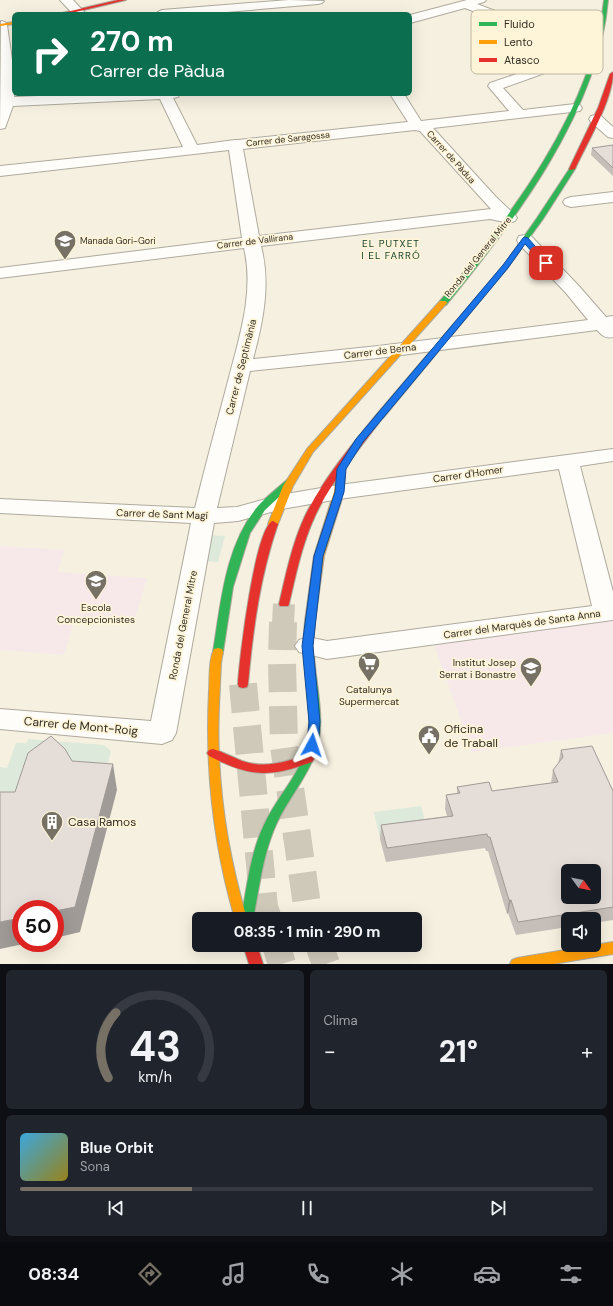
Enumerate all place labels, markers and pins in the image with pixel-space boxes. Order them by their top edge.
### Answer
school or university icon: Manada Gori-Gori [52,228,78,261]
place label: Manada Gori-Gori [80,235,156,247]
pin [529,246,563,280]
school or university icon: Escola Concepcionistes [83,568,109,601]
place label: Escola Concepcionistes [57,601,135,626]
supermarket icon: Catalunya Supermercat [356,650,382,683]
school or university icon: Institut Josep Serrat i Bonastre [518,655,544,688]
place label: Institut Josep Serrat i Bonastre [439,656,516,681]
place label: Catalunya Supermercat [339,683,399,708]
place label: Oficina de Traball [444,721,498,751]
public building icon: Oficina de Traball [416,723,442,756]
building icon: Casa Ramos [39,809,65,842]
place label: Casa Ramos [68,814,136,830]

